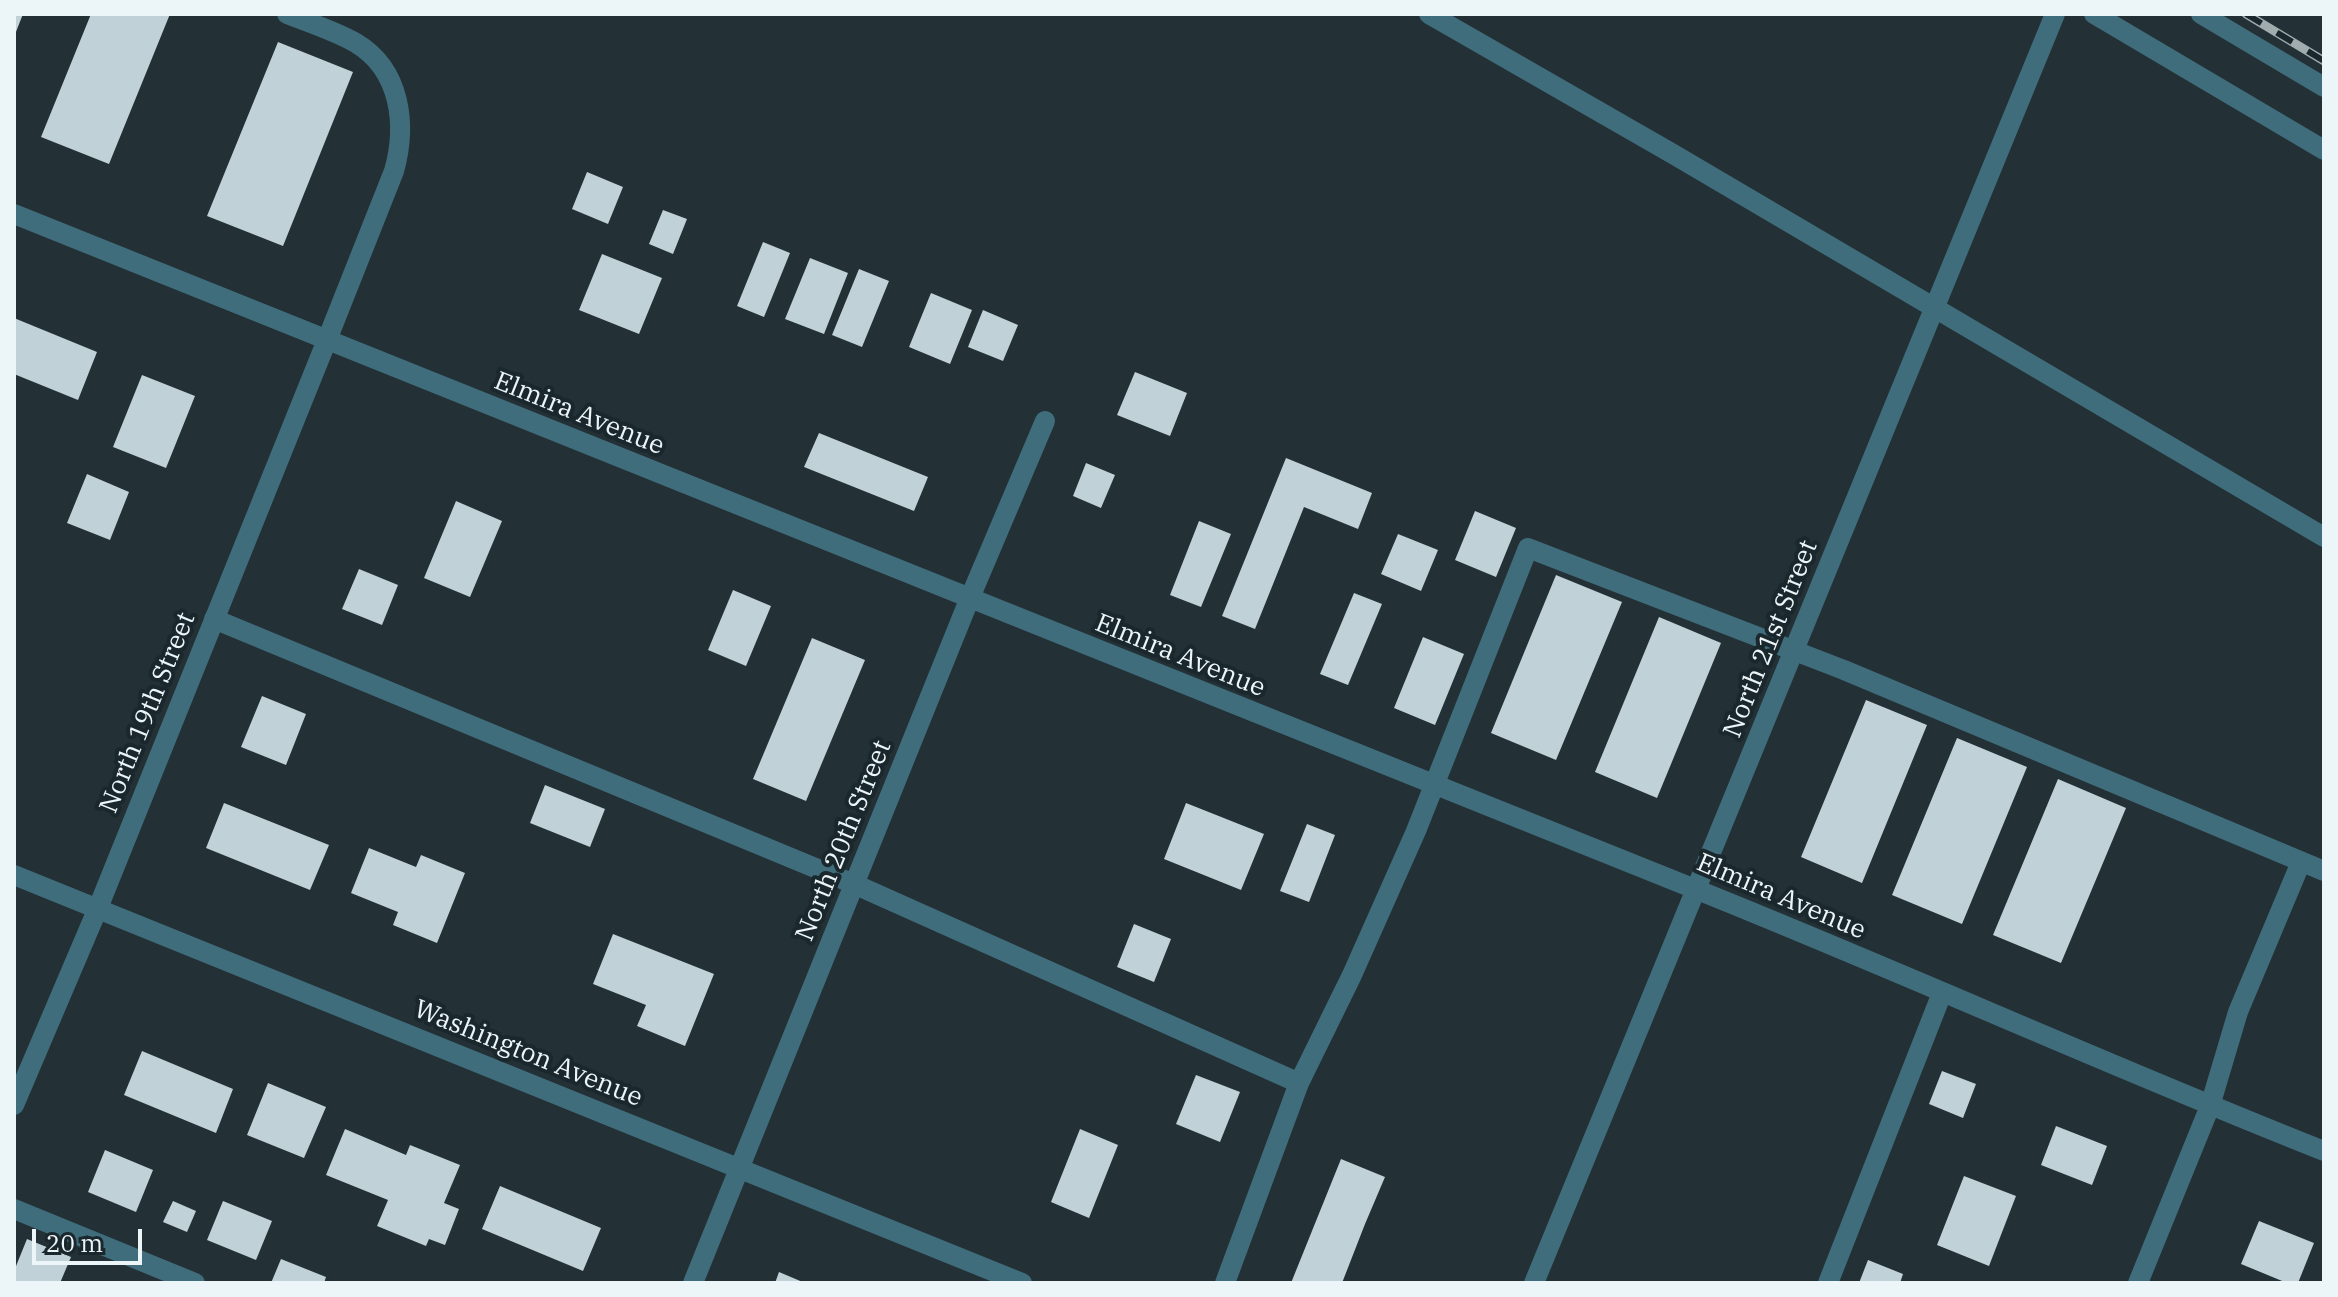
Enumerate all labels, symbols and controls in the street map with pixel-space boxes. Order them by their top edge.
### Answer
street label: Elmira Avenue [489,366,669,462]
street label: North 21st Street [1717,536,1825,742]
street label: North 19th Street [94,608,202,818]
street label: Elmira Avenue [1090,608,1270,704]
street label: North 20th Street [790,736,898,946]
street label: Elmira Avenue [1692,847,1870,947]
street label: Washington Avenue [409,994,647,1114]
scale bar [36,1213,146,1263]
text: 20 m [46,1227,103,1259]

